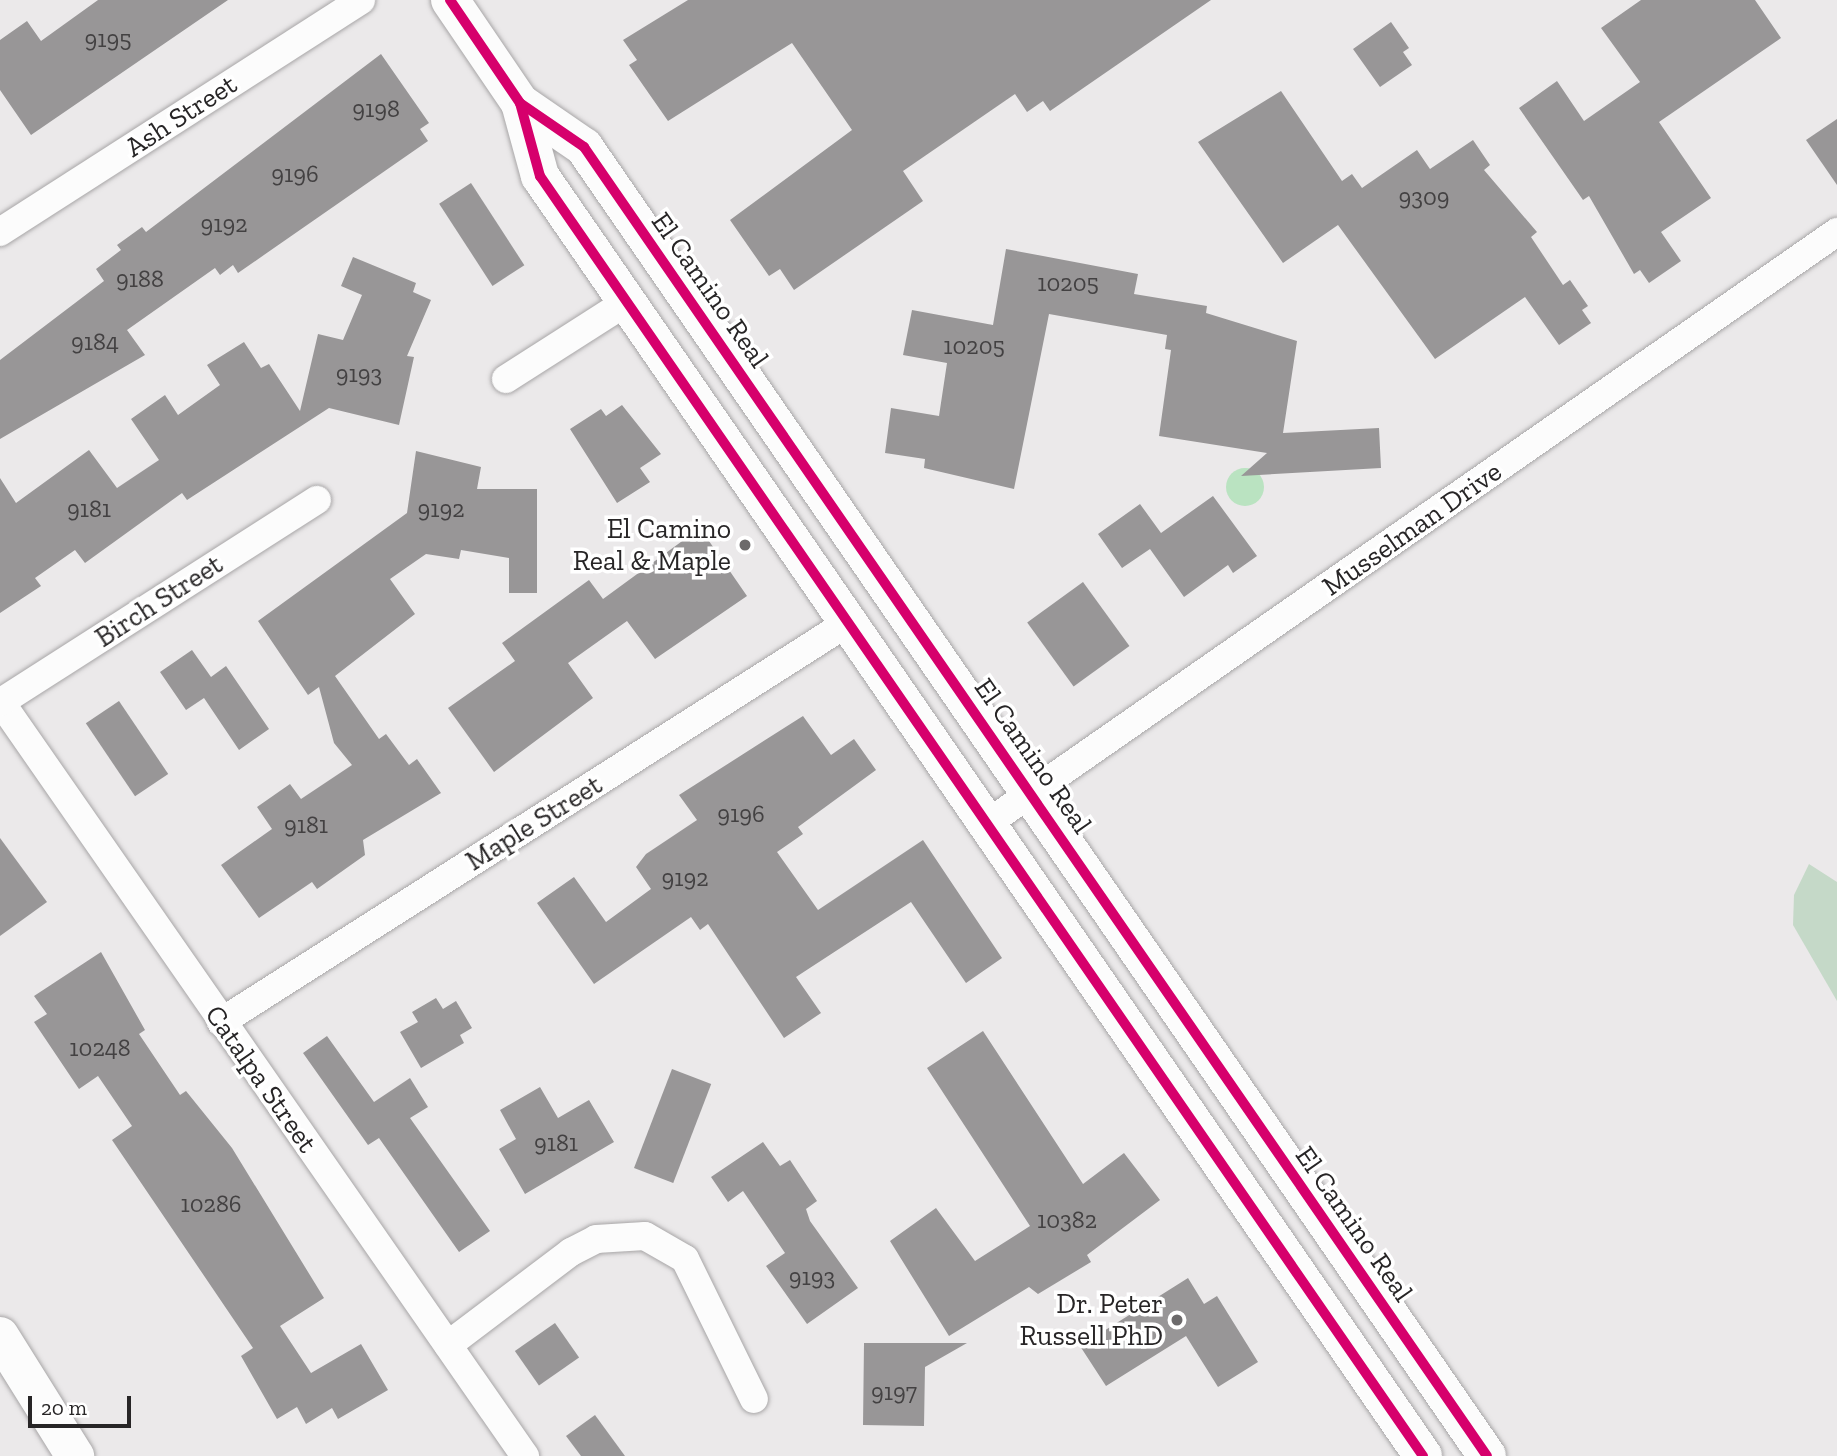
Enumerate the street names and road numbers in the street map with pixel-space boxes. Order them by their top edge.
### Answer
street label: Ash Street [119,68,243,164]
street label: El Camino Real [644,206,776,374]
street label: Musselman Drive [1316,455,1508,603]
street label: Birch Street [89,547,229,655]
street label: El Camino Real [967,672,1099,840]
street label: Maple Street [460,768,608,878]
street label: Catalpa Street [198,999,324,1159]
street label: El Camino Real [1288,1140,1420,1308]

